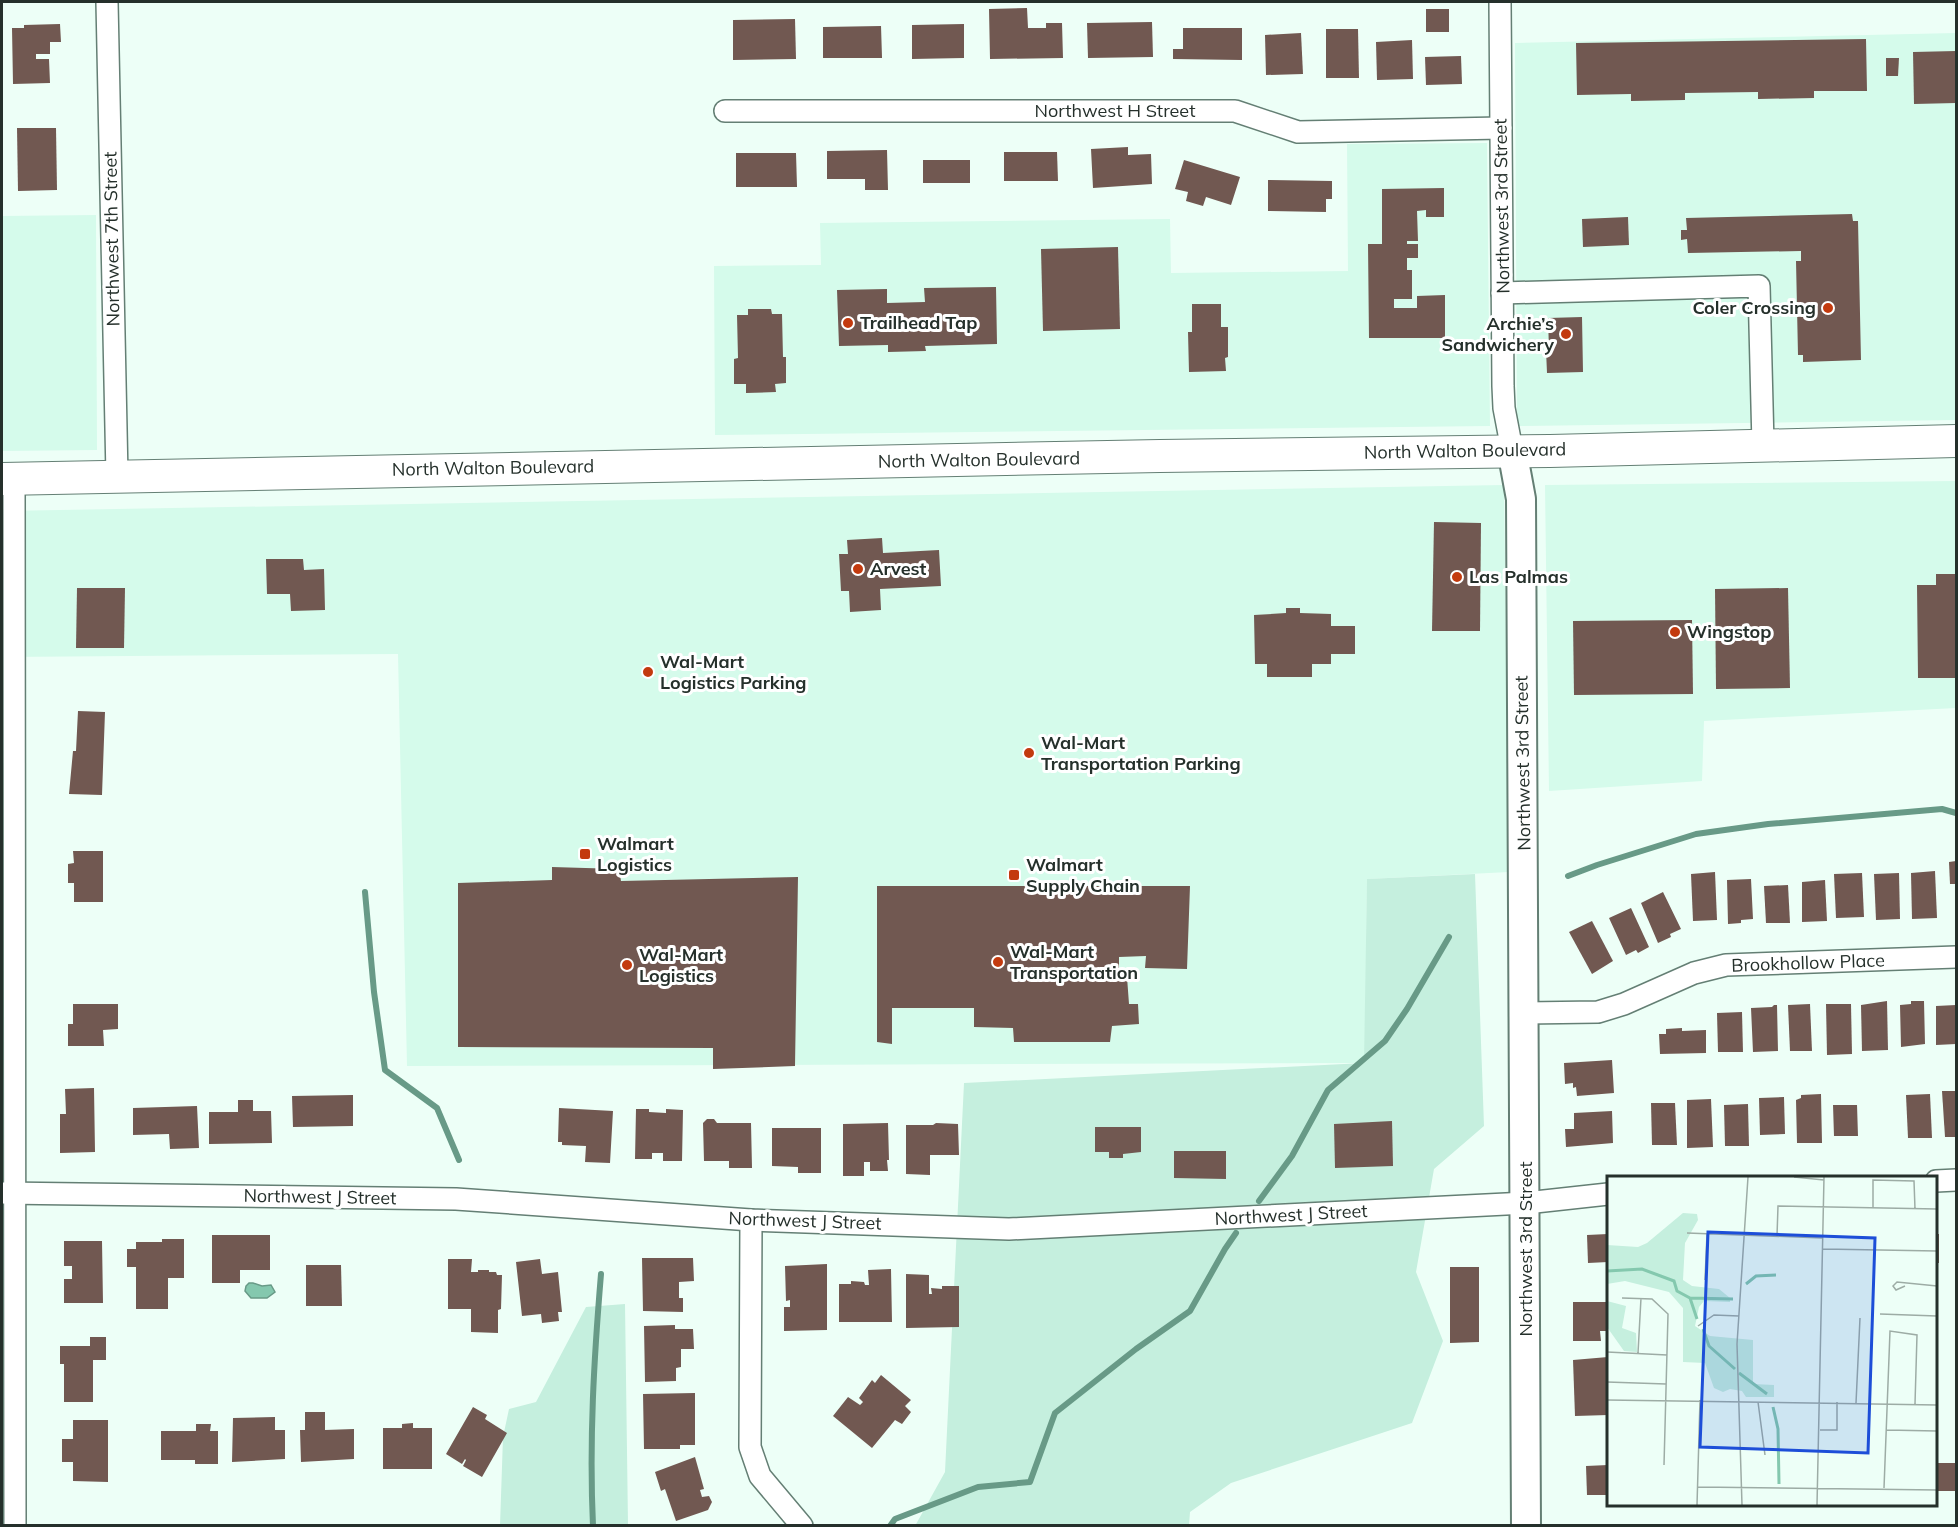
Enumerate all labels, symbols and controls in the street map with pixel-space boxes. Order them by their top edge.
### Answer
street label: Northwest H Street [1035,99,1195,122]
street label: Northwest 3rd Street [1488,118,1515,294]
street label: Northwest 7th Street [98,151,125,327]
place label: Coler Crossing [1692,296,1816,319]
marker: Coler Crossing [1821,301,1835,315]
place label: Trailhead Tap [860,311,977,334]
place label: Archie’s Sandwichery [1441,312,1554,356]
marker: Trailhead Tap [841,316,855,330]
marker: Archie’s Sandwichery [1559,327,1573,341]
street label: North Walton Boulevard [1364,437,1566,464]
street label: North Walton Boulevard [878,446,1080,473]
street label: North Walton Boulevard [392,454,594,481]
place label: Arvest [870,557,927,580]
marker: Arvest [851,562,865,576]
place label: Las Palmas [1469,565,1568,588]
marker: Las Palmas [1450,570,1464,584]
place label: Wingstop [1687,620,1771,643]
marker: Wingstop [1668,625,1682,639]
place label: Wal-Mart Logistics Parking [660,650,807,694]
marker: Wal-Mart Logistics Parking [641,665,655,679]
street label: Northwest 3rd Street [1509,675,1536,851]
place label: Wal-Mart Transportation Parking [1041,731,1241,775]
marker: Wal-Mart Transportation Parking [1022,746,1036,760]
place label: Walmart Logistics [597,832,674,876]
marker: Walmart Logistics [578,847,592,861]
place label: Walmart Supply Chain [1026,853,1140,897]
marker: Walmart Supply Chain [1007,868,1021,882]
place label: Wal-Mart Transportation [1010,940,1138,984]
place label: Wal-Mart Logistics [639,943,723,987]
street label: Brookhollow Place [1731,948,1885,977]
marker: Wal-Mart Transportation [991,955,1005,969]
marker: Wal-Mart Logistics [620,958,634,972]
street label: Northwest 3rd Street [1514,1161,1537,1337]
inset map [1607,1176,1937,1506]
street label: Northwest J Street [243,1184,397,1209]
street label: Northwest J Street [1214,1199,1368,1230]
street label: Northwest J Street [728,1206,882,1235]

